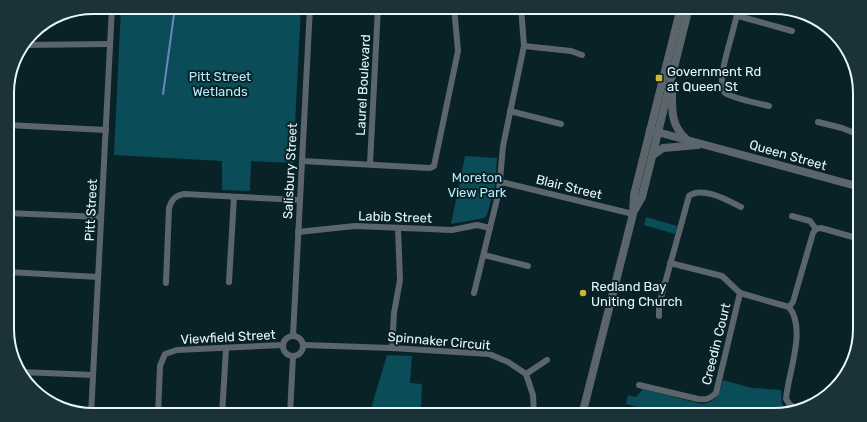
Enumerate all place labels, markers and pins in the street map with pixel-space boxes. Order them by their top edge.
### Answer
place label: Government Rd at Queen St [667,64,761,94]
marker: Government Rd at Queen St [654,73,664,83]
place label: Redland Bay Uniting Church [591,279,683,310]
marker: Redland Bay Uniting Church [578,288,588,298]

